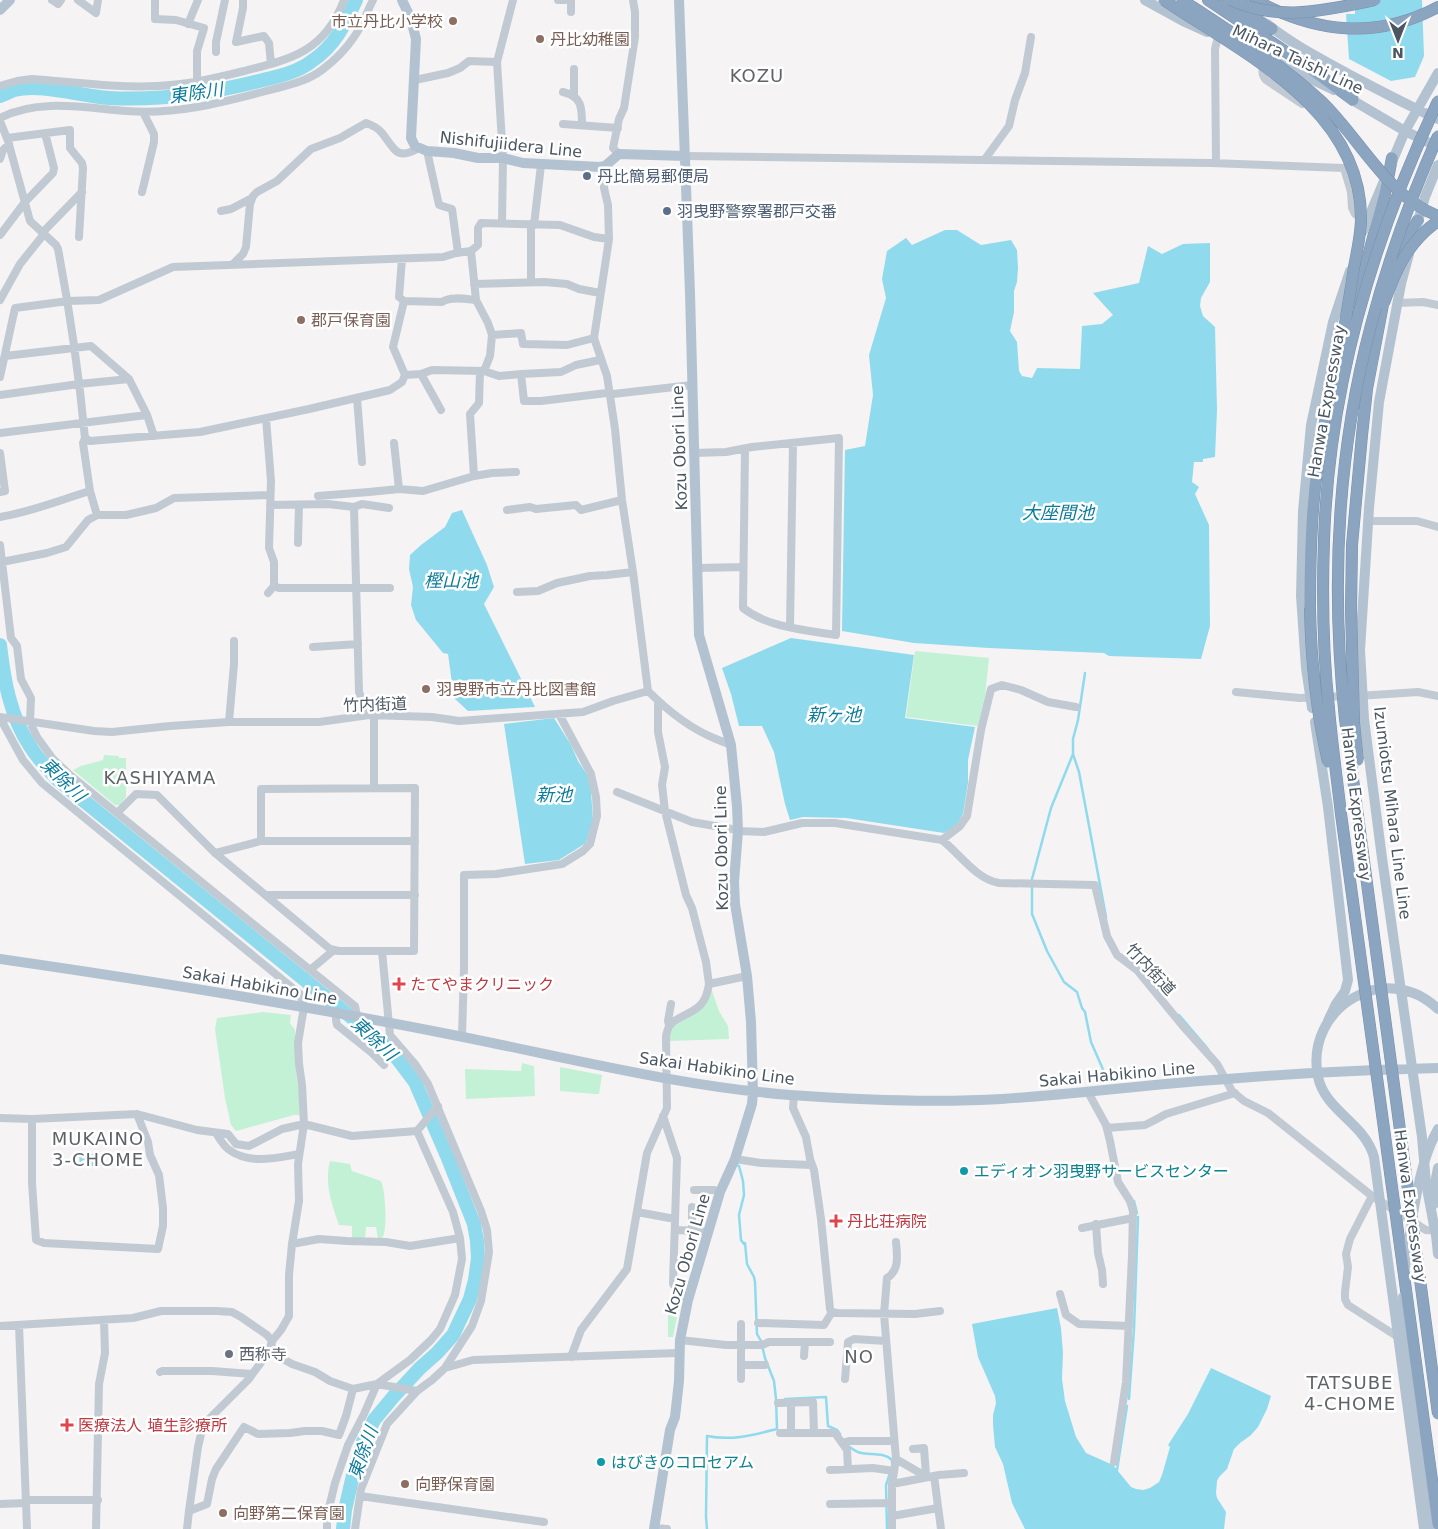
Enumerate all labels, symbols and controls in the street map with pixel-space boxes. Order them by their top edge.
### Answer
place label: 市立丹比小学校 [331,12,443,31]
marker: 市立丹比小学校 [447,15,459,27]
north arrow [1373,15,1423,65]
street label: Mihara Taishi Line [1229,21,1366,98]
place label: 丹比幼稚園 [550,30,630,49]
marker: 丹比幼稚園 [534,33,546,45]
text: N [1392,45,1404,61]
district label: KOZU [730,65,784,86]
water label: 東除川 [168,78,226,107]
street label: Nishifujiidera Line [439,128,583,161]
place label: 丹比簡易郵便局 [597,167,709,186]
marker: 丹比簡易郵便局 [581,170,593,182]
place label: 羽曳野警察署郡戸交番 [677,202,837,221]
marker: 羽曳野警察署郡戸交番 [661,205,673,217]
place label: 郡戸保育園 [311,311,391,330]
marker: 郡戸保育園 [295,314,307,326]
street label: Hanwa Expressway [1304,323,1349,479]
street label: Kozu Obori Line [668,385,691,511]
water label: 大座間池 [1022,502,1096,523]
water label: 樫山池 [424,570,480,591]
place label: 羽曳野市立丹比図書館 [436,680,596,699]
marker: 羽曳野市立丹比図書館 [420,683,432,695]
street label: 竹内街道 [343,694,407,715]
water label: 新ヶ池 [807,704,863,725]
street label: Izumiotsu Mihara Line Line [1370,706,1415,921]
street label: Hanwa Expressway [1338,726,1375,882]
water label: 東除川 [37,753,92,807]
district label: KASHIYAMA [104,767,216,788]
water label: 新池 [536,784,574,805]
street label: Kozu Obori Line [711,785,732,911]
street label: 竹内街道 [1122,939,1179,999]
street label: Sakai Habikino Line [181,963,339,1008]
place label: たてやまクリニック [410,975,554,994]
marker: たてやまクリニック [392,977,406,991]
water label: 東除川 [347,1013,403,1066]
street label: Sakai Habikino Line [638,1048,796,1089]
street label: Sakai Habikino Line [1038,1058,1196,1091]
district label: MUKAINO 3-CHOME [52,1128,144,1170]
street label: Hanwa Expressway [1390,1128,1431,1284]
place label: エディオン羽曳野サービスセンター [974,1162,1229,1181]
marker: エディオン羽曳野サービスセンター [958,1165,970,1177]
street label: Kozu Obori Line [661,1191,714,1317]
place label: 丹比荘病院 [847,1212,927,1231]
marker: 丹比荘病院 [829,1214,843,1228]
place label: 西称寺 [239,1345,287,1364]
district label: NO [844,1346,874,1367]
marker: 西称寺 [223,1348,235,1360]
district label: TATSUBE 4-CHOME [1304,1372,1396,1414]
place label: 医療法人 埴生診療所 [78,1416,227,1435]
marker: 医療法人 埴生診療所 [60,1418,74,1432]
water label: 東除川 [343,1422,382,1482]
place label: はびきのコロセアム [611,1453,754,1472]
marker: はびきのコロセアム [595,1456,607,1468]
place label: 向野保育園 [415,1475,495,1494]
marker: 向野保育園 [399,1478,411,1490]
place label: 向野第二保育園 [233,1504,345,1523]
marker: 向野第二保育園 [217,1507,229,1519]

